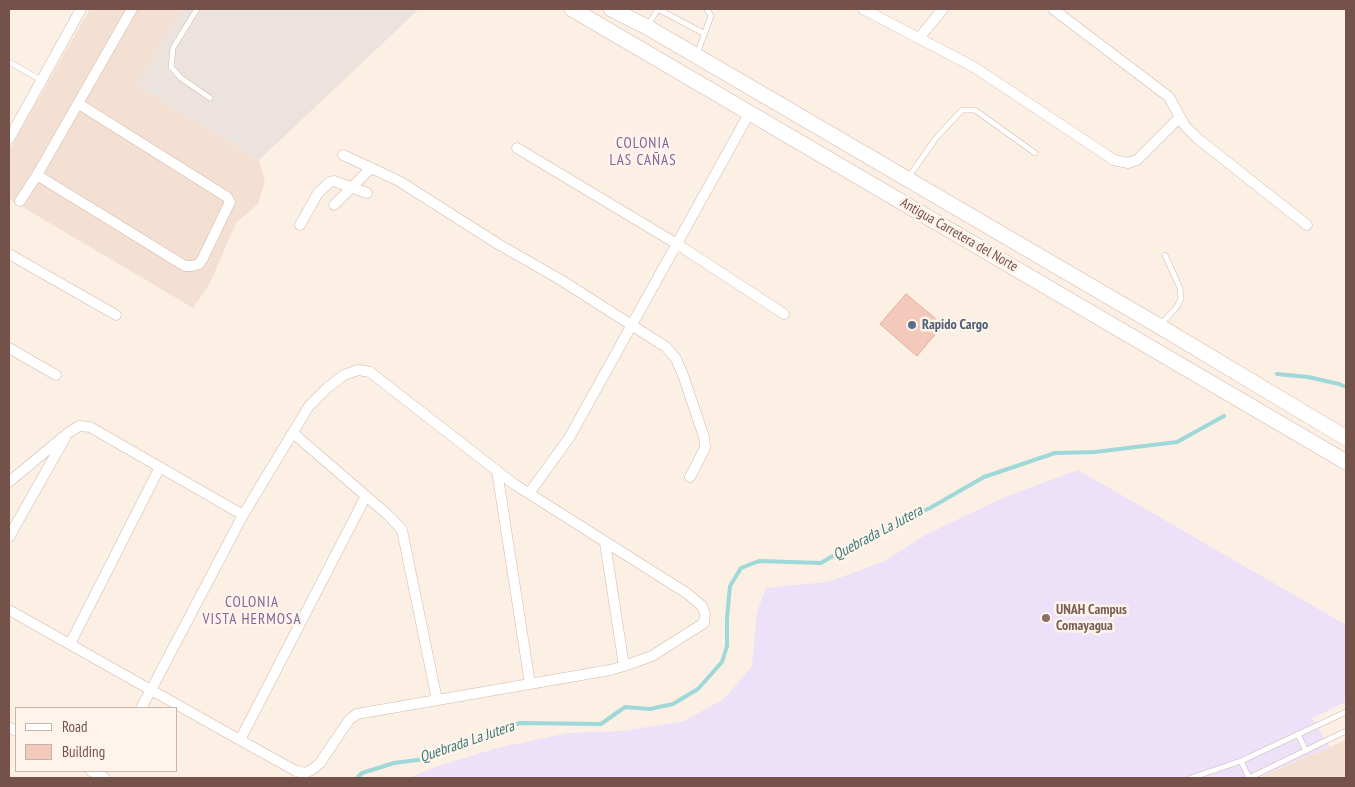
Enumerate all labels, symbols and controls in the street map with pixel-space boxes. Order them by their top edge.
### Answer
district label: COLONIA LAS CAÑAS [608,135,678,170]
street label: Antigua Carretera del Norte [897,194,1021,276]
place label: Rapido Cargo [922,317,988,333]
marker: Rapido Cargo [906,319,918,331]
water label: Quebrada La Jutera [830,502,926,564]
district label: COLONIA VISTA HERMOSA [201,594,303,629]
place label: UNAH Campus Comayagua [1056,602,1127,634]
marker: UNAH Campus Comayagua [1040,612,1052,624]
legend [15,707,178,772]
text: Road [62,717,88,736]
water label: Quebrada La Jutera [417,717,517,767]
text: Building [62,742,105,761]

